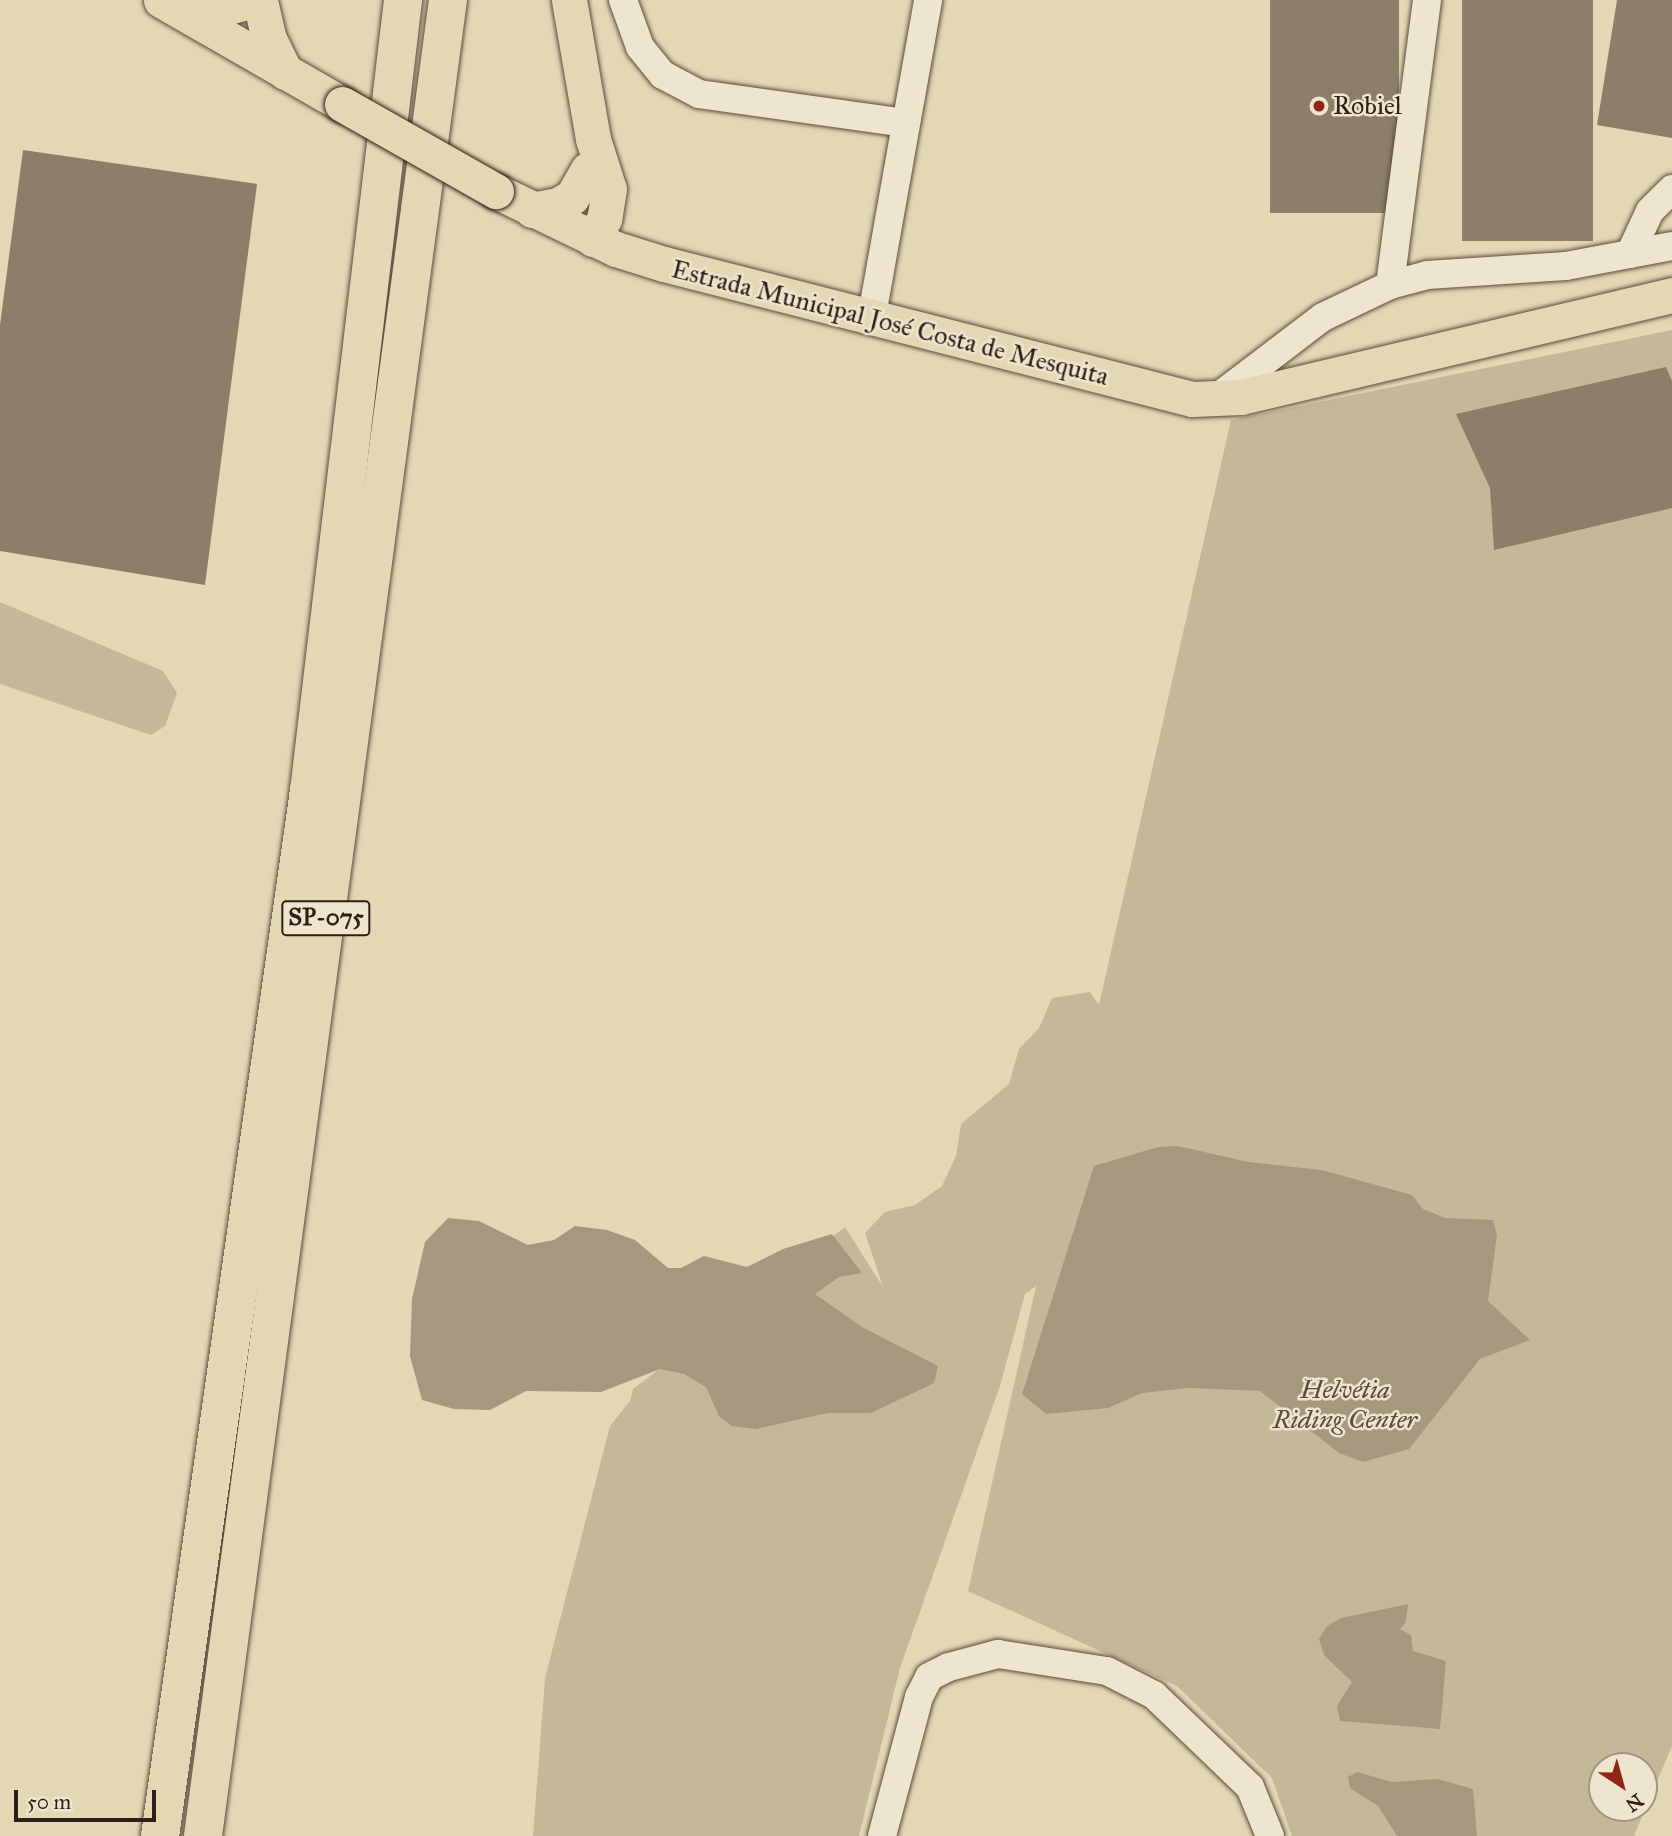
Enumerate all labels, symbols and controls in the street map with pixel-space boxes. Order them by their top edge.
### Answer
place label: Robiel [1333,90,1402,122]
marker: Robiel [1311,98,1327,114]
street label: Estrada Municipal José Costa de Mesquita [668,254,1112,392]
road number: SP-075 [280,898,372,938]
park label: Helvétia Riding Center [1273,1374,1417,1436]
north arrow [1588,1752,1658,1822]
scale bar [18,1776,159,1820]
text: 50 m [27,1789,71,1815]
text: N [1621,1789,1648,1817]

